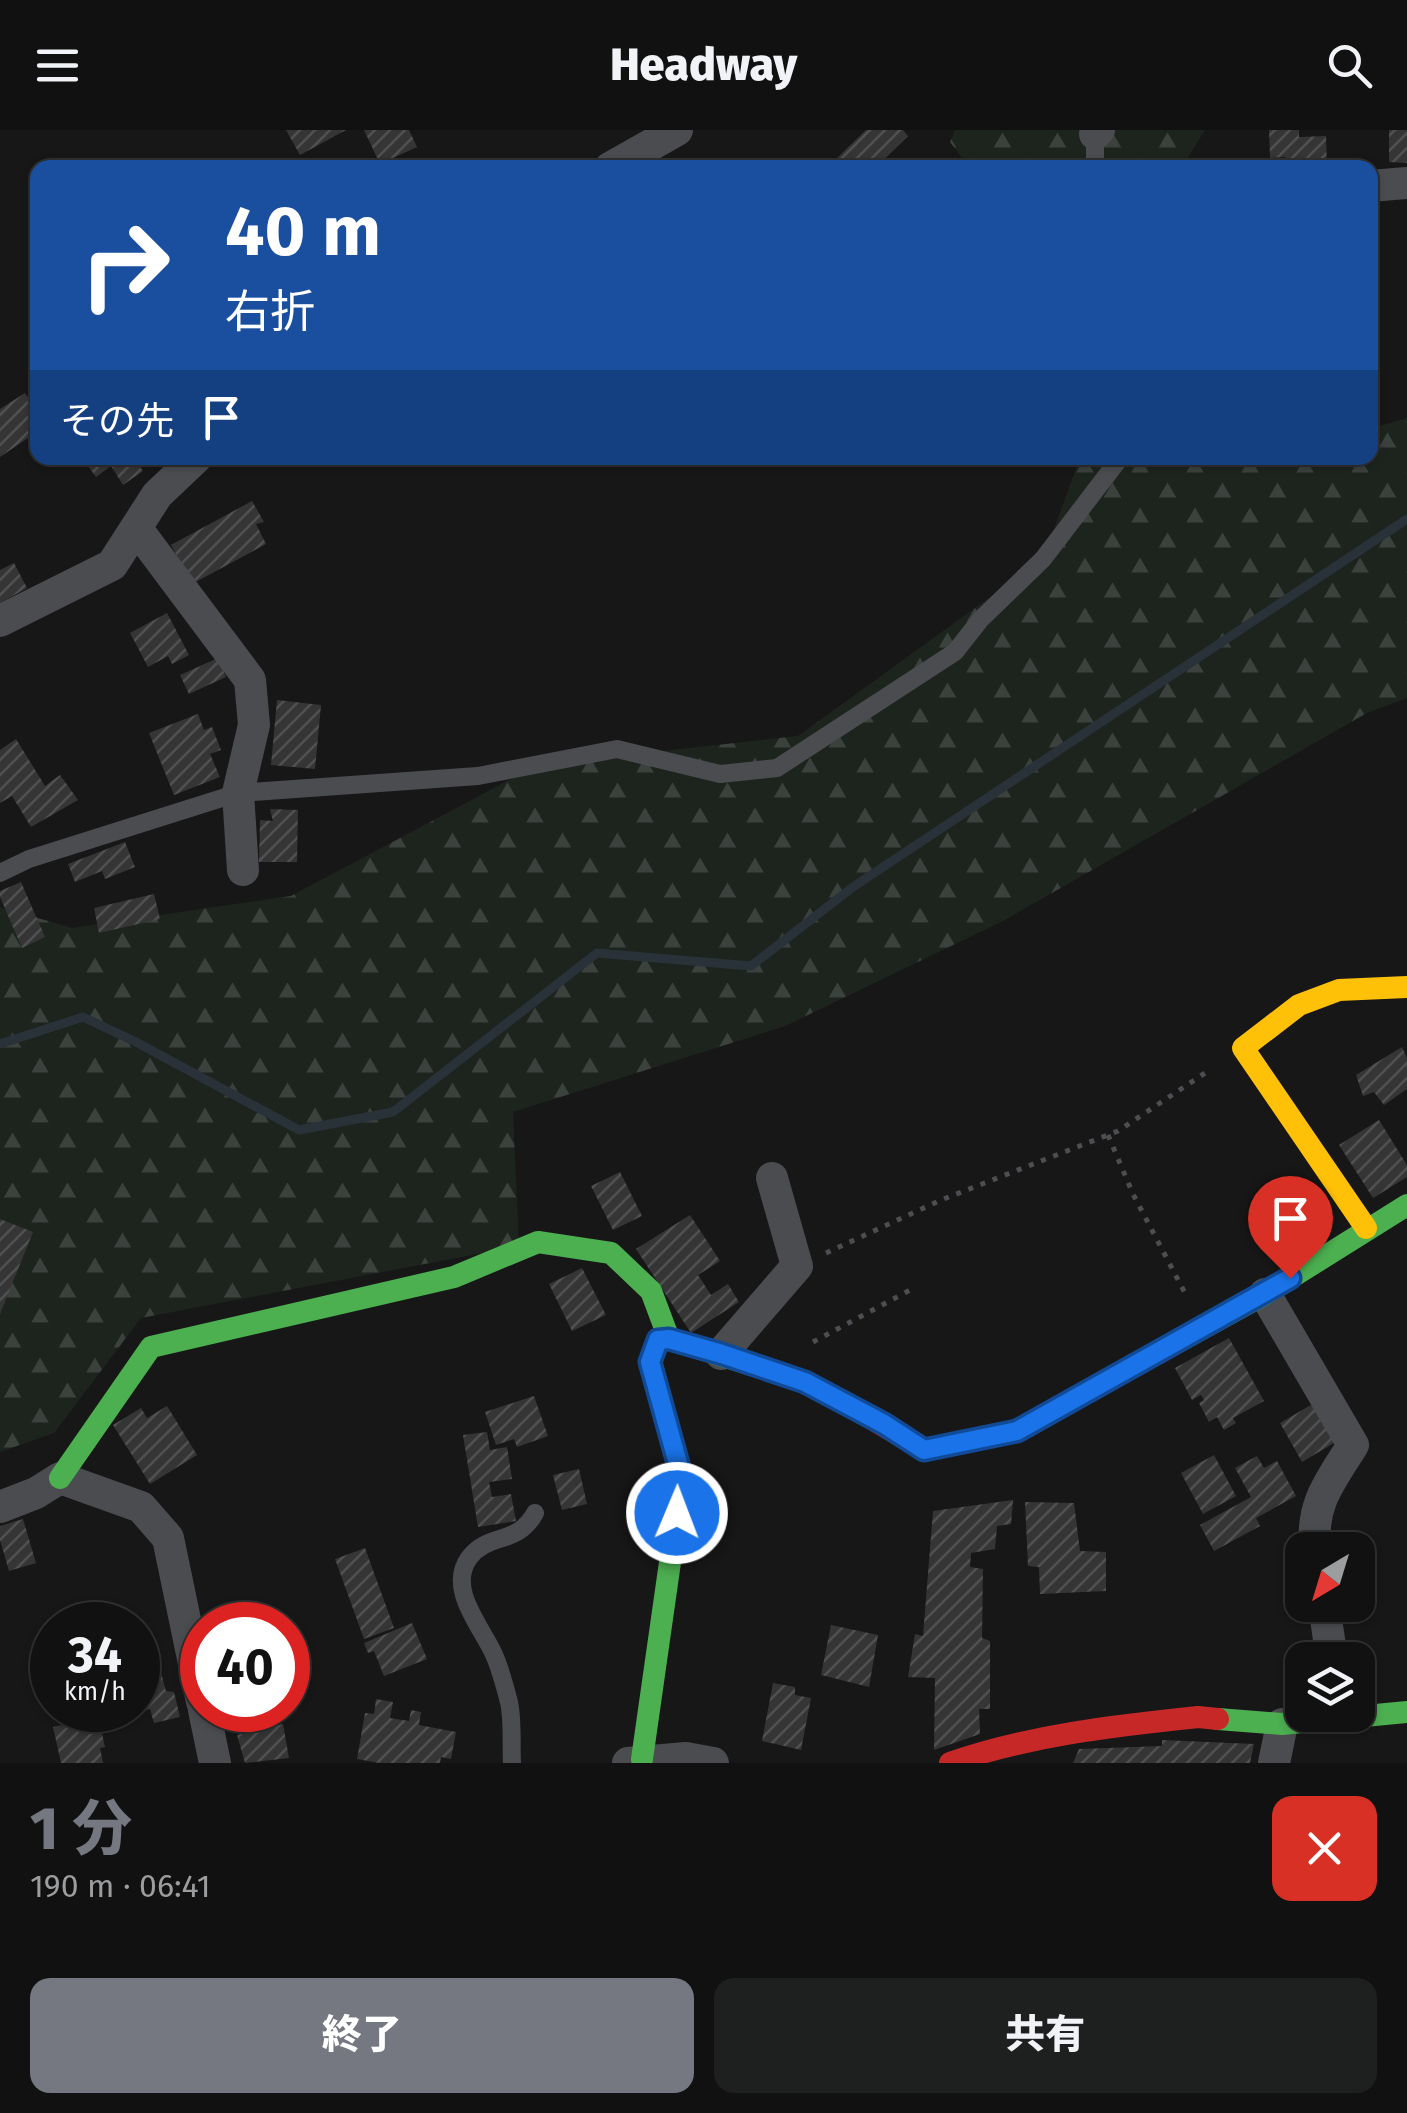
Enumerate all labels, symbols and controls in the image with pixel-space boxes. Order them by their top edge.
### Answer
icon: menu [30,38,85,93]
text: Headway [610,38,797,92]
icon: search [1322,38,1377,93]
text: 40 m [225,190,381,274]
icon: right [60,200,190,330]
text: 右折 [225,285,315,339]
icon: arrive [194,390,249,445]
text: その先 [60,398,174,444]
pin [1248,1176,1333,1279]
icon: arrive [1263,1191,1318,1246]
position arrow [625,1461,729,1565]
north arrow [1285,1532,1375,1622]
map controls [1285,1532,1375,1732]
speed limit sign: 40 [180,1602,310,1732]
text: 34 [68,1625,122,1685]
button: layers [1285,1642,1375,1732]
text: km/h [64,1677,126,1707]
text: 1 分 [30,1793,132,1865]
button: close [1272,1796,1377,1901]
text: 190 m · 06:41 [30,1867,211,1905]
button: 終了 [30,1978,694,2093]
button: 共有 [714,1978,1377,2093]

